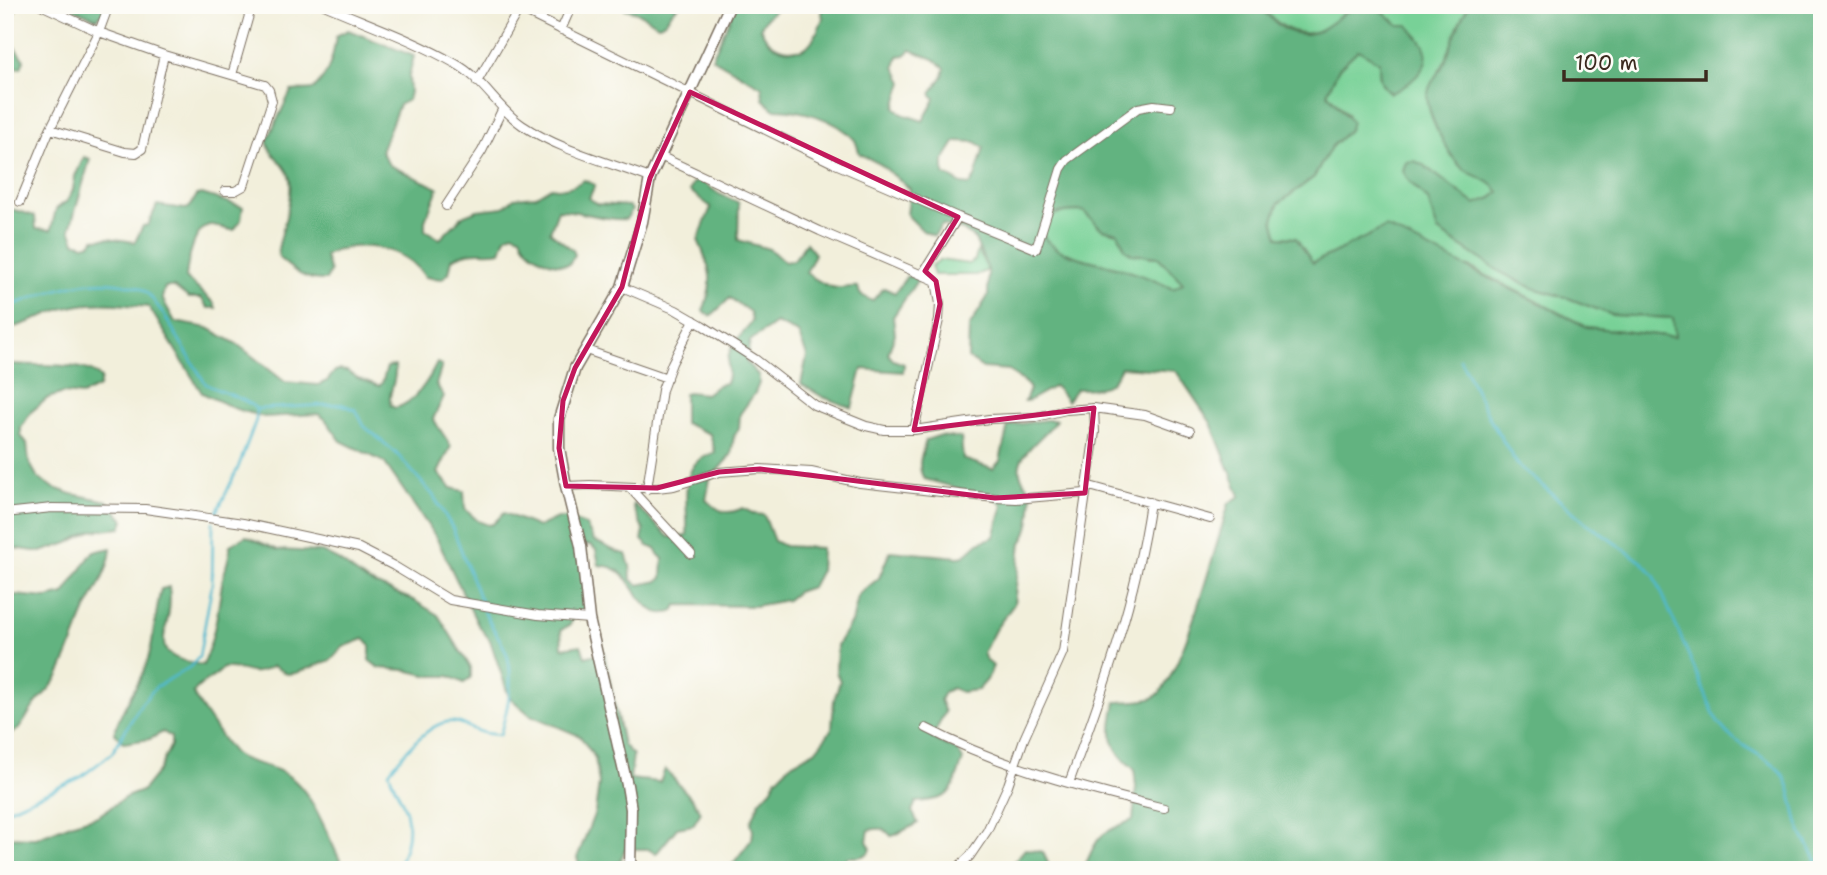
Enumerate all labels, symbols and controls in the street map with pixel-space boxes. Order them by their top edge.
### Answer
scale bar [1564,38,1706,82]
text: 100 m [1575,49,1638,77]

